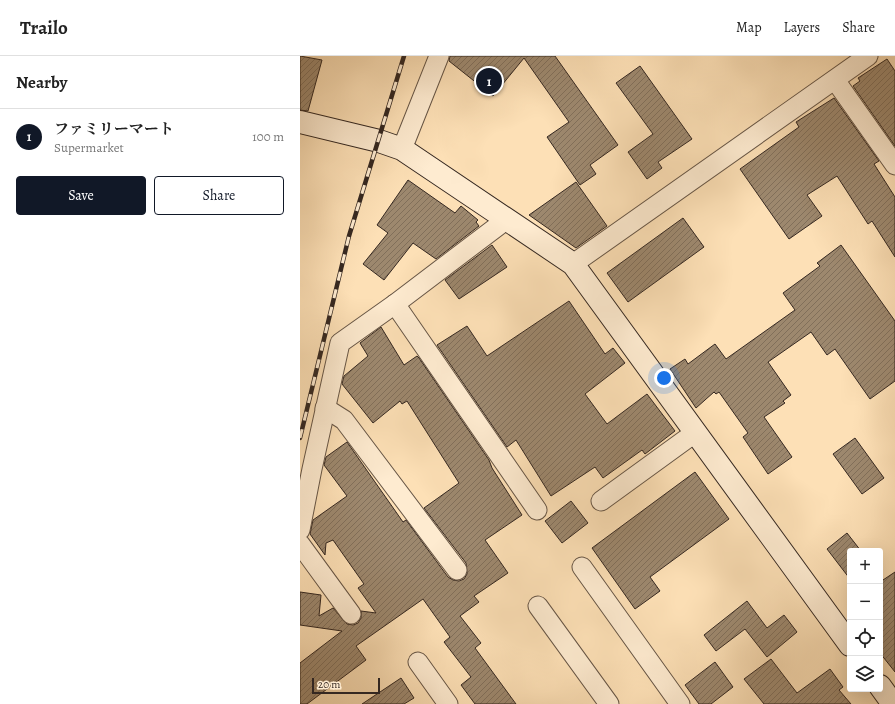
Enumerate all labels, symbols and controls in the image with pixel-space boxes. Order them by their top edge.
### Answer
text: Trailo [20,15,68,41]
text: Map [736,18,762,37]
text: Layers [784,18,820,37]
text: Share [842,18,875,37]
pin: 1 [476,66,502,96]
text: Nearby [16,71,67,94]
text: ファミリーマート [54,119,174,139]
text: 1 [27,128,31,145]
text: 100 m [252,128,284,145]
text: Supermarket [54,139,124,156]
button: Save [16,176,146,215]
button: Share [154,176,284,215]
your location [654,368,674,388]
map controls [847,548,883,692]
button: + [847,548,883,584]
button: − [847,584,883,620]
button: locate [847,620,883,656]
button: layers [847,656,883,692]
scale bar [312,676,380,695]
text: 20 m [318,677,340,692]

